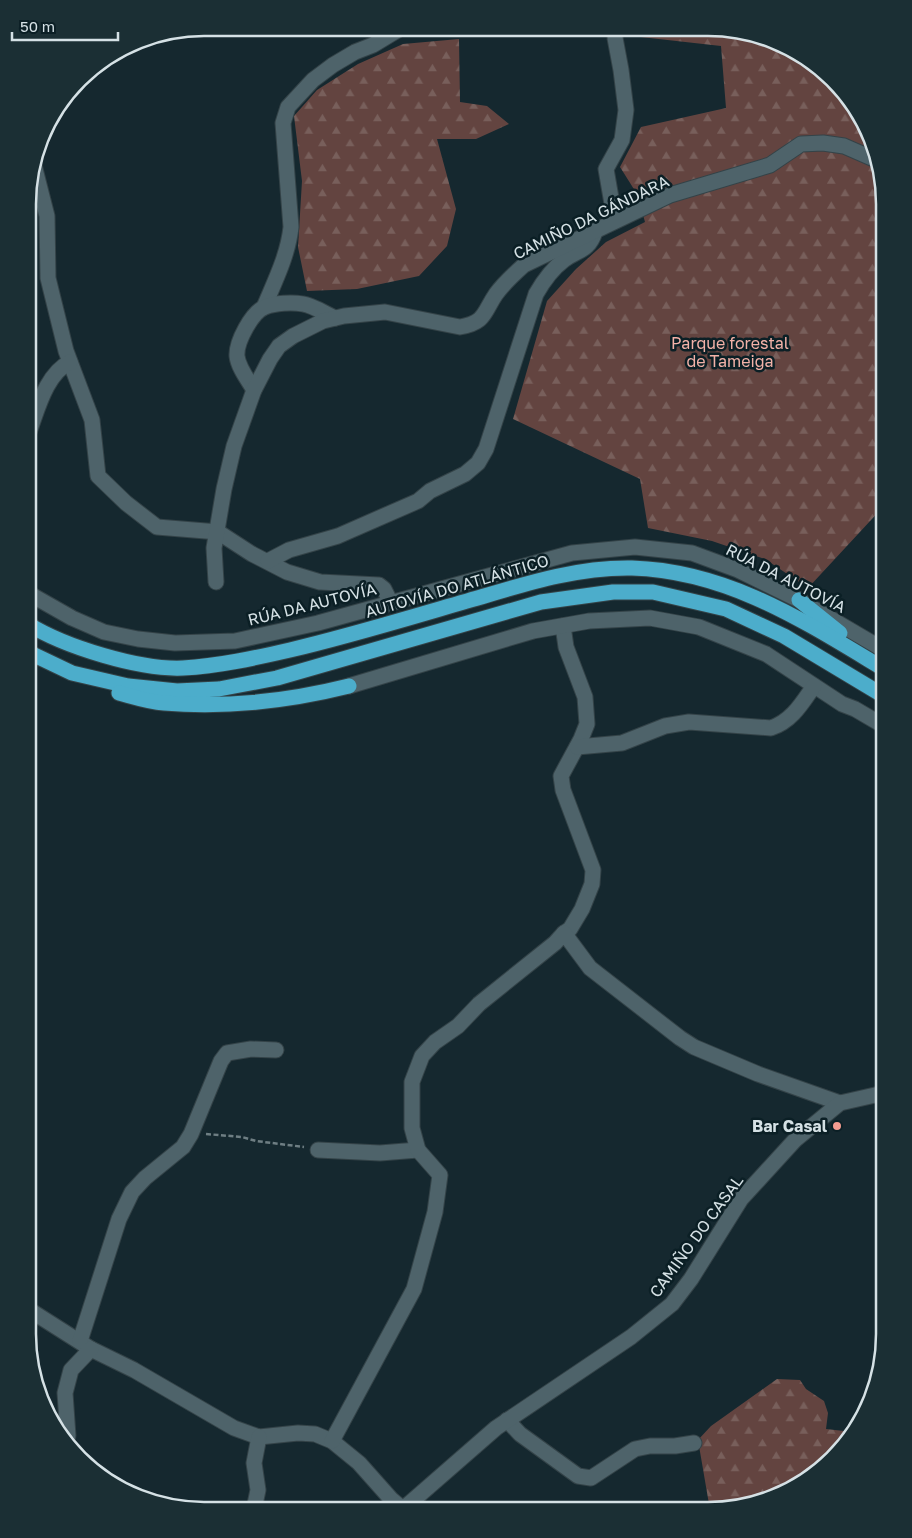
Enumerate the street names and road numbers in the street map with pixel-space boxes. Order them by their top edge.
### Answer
street label: CAMIÑO DA GÁNDARA [510,170,672,263]
street label: RÚA DA AUTOVÍA [723,539,849,617]
street label: AUTOVÍA DO ATLÁNTICO [363,550,551,622]
street label: RÚA DA AUTOVÍA [246,578,379,630]
street label: CAMIÑO DO CASAL [645,1171,747,1301]

